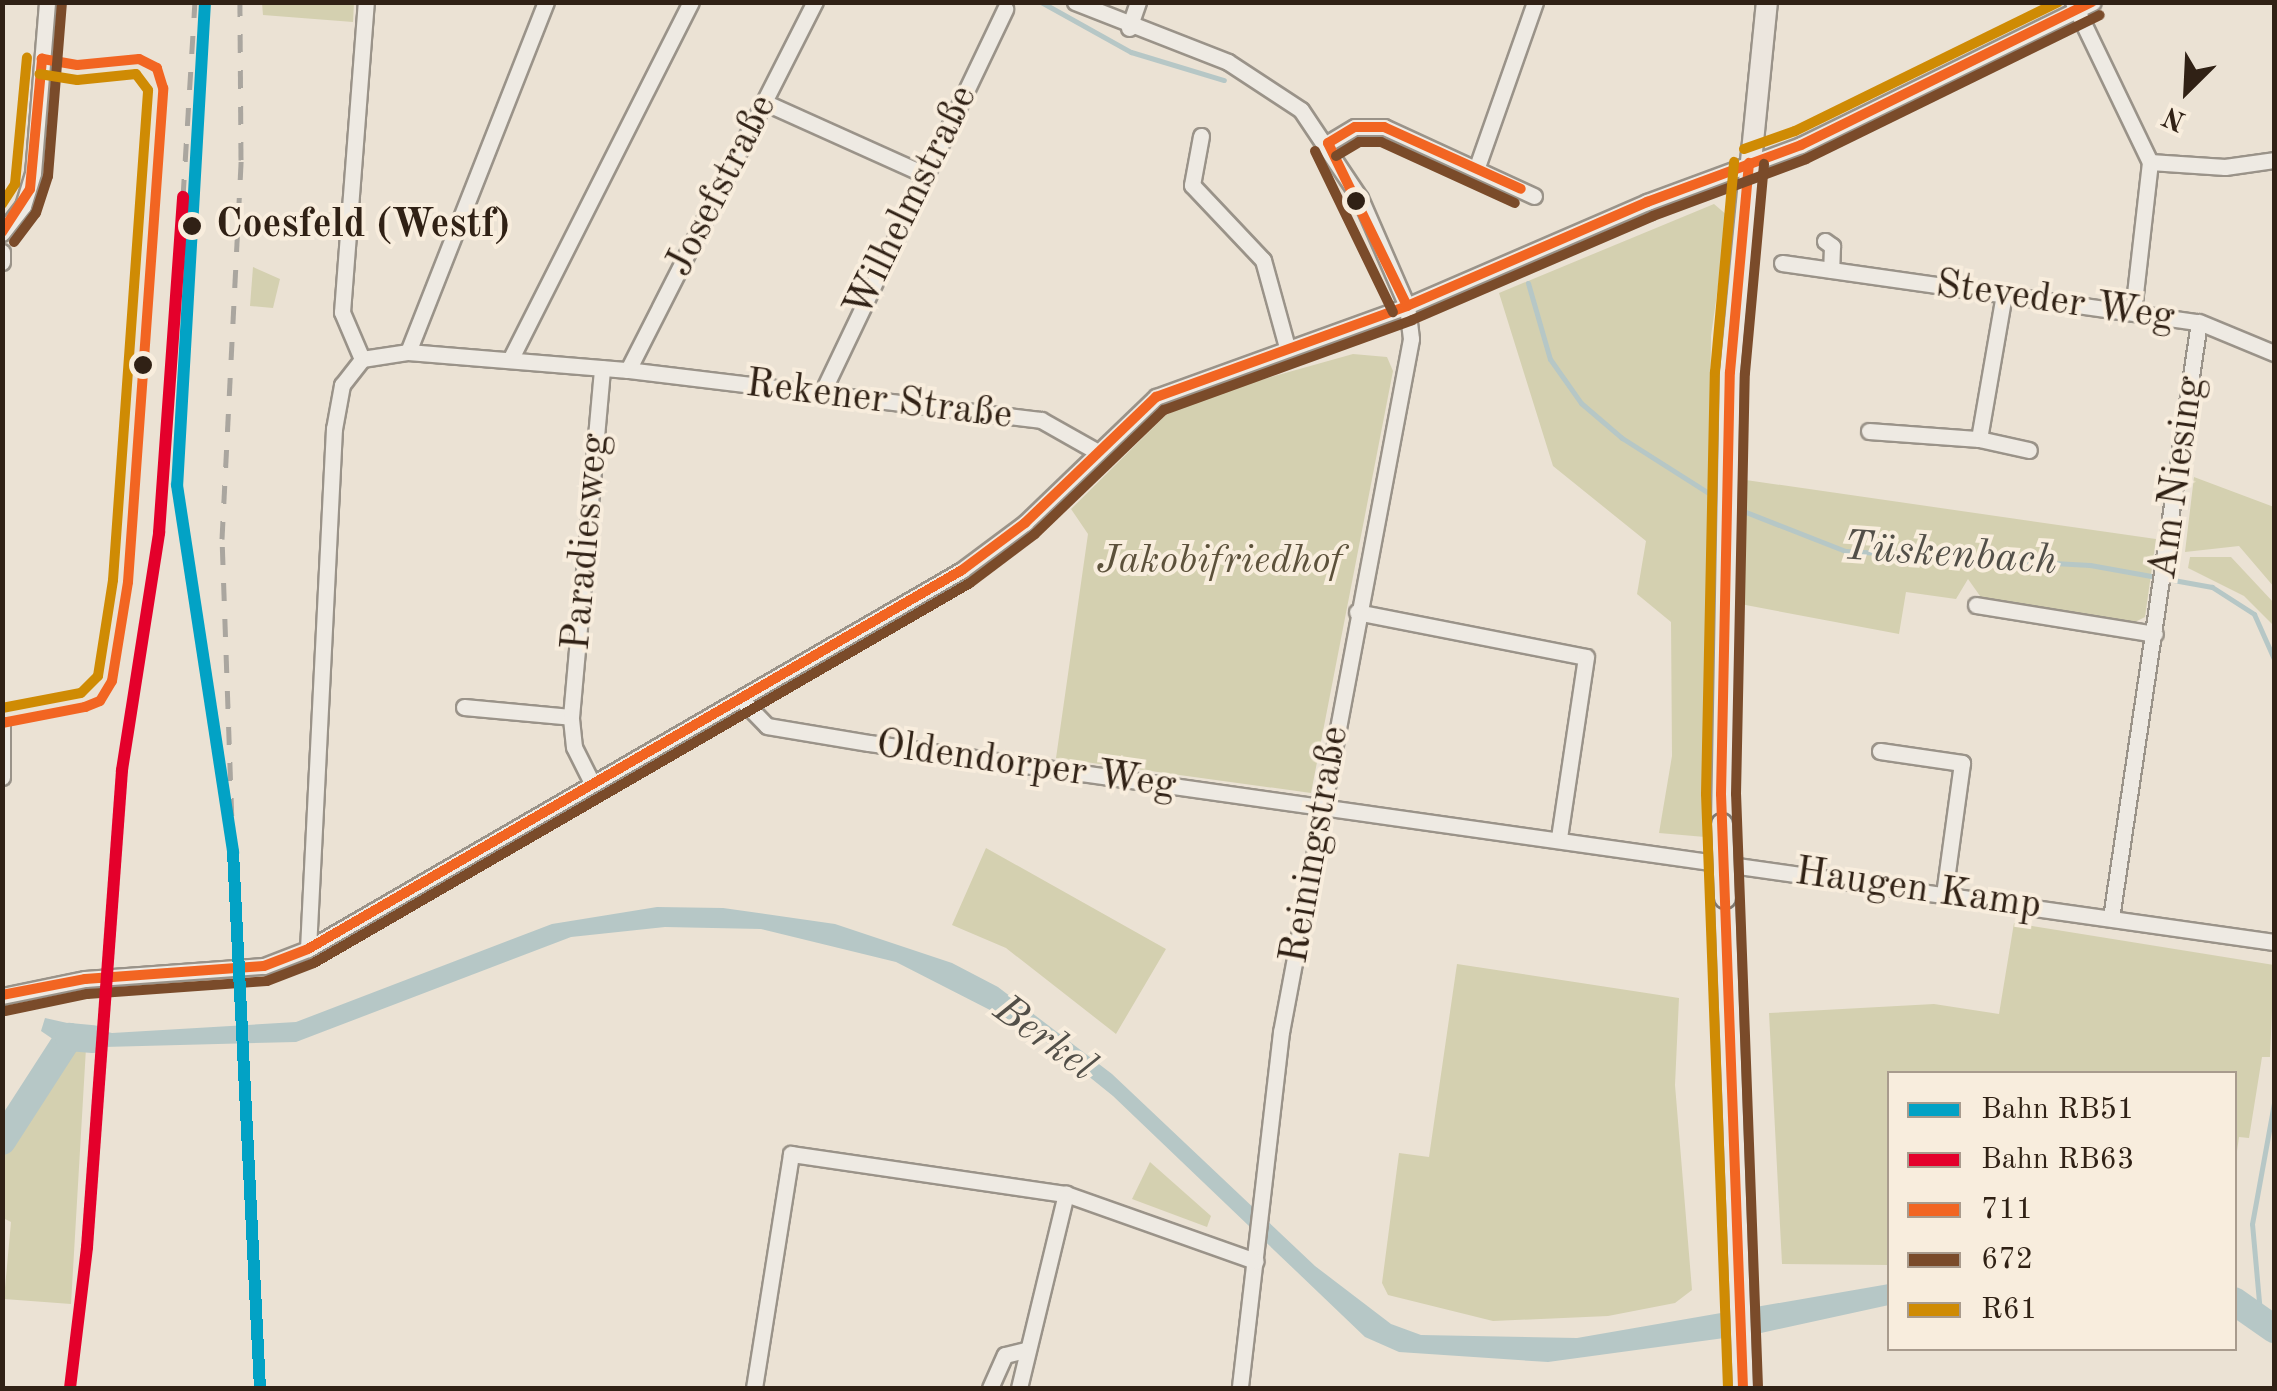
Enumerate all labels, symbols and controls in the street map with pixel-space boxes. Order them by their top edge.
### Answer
north arrow [2137,40,2237,140]
street label: Wilhelmstraße [835,78,989,326]
street label: Josefstraße [656,87,788,285]
text: N [2159,100,2190,135]
unlabelled marker [1346,191,1366,211]
place label: Coesfeld (Westf) [216,202,510,250]
marker: Coesfeld (Westf) [177,211,207,241]
street label: Steveder Weg [1933,261,2177,343]
unlabelled marker [133,355,153,375]
street label: Rekener Straße [743,361,1015,441]
street label: Am Niesing [2140,373,2216,583]
street label: Paradiesweg [554,431,620,653]
water label: Tüskenbach [1841,522,2059,588]
park label: Jakobifriedhof [1097,538,1343,586]
street label: Oldendorper Weg [873,721,1179,811]
street label: Reiningstraße [1271,722,1361,968]
street label: Haugen Kamp [1792,849,2044,931]
water label: Berkel [983,985,1105,1093]
legend [1887,1071,2237,1351]
text: Bahn RB51 [1981,1095,2134,1125]
text: Bahn RB63 [1981,1145,2134,1175]
text: 711 [1981,1195,2033,1225]
text: 672 [1981,1245,2033,1275]
text: R61 [1981,1295,2037,1325]

